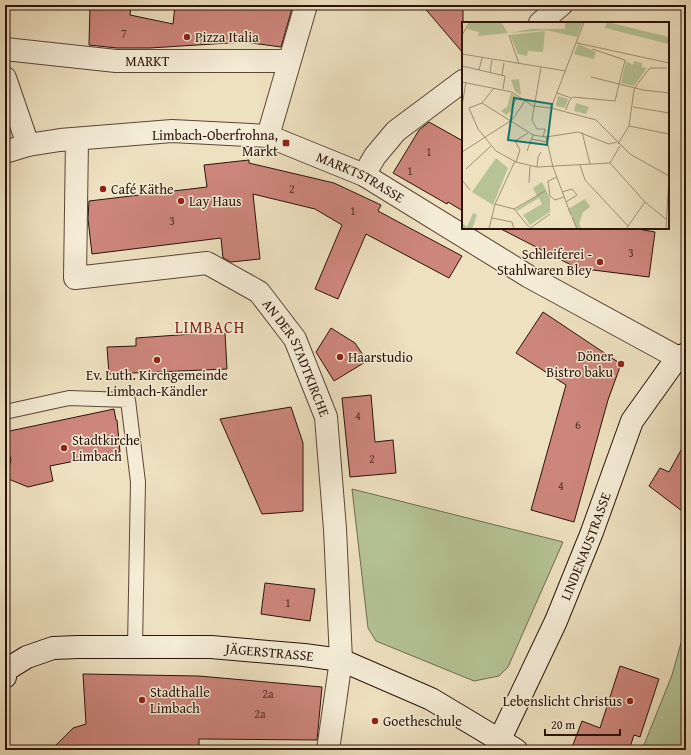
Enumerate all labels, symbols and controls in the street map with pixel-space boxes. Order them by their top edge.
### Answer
inset map [462,22,669,229]
house number: 7 [121,25,127,42]
place label: Pizza Italia [195,27,259,47]
marker: Pizza Italia [182,32,192,42]
street label: MARKT [125,51,170,71]
place label: Limbach-Oberfrohna, Markt [152,125,278,161]
marker: Limbach-Oberfrohna, Markt [281,138,291,148]
house number: 1 [426,143,432,160]
street label: MARKTSTRASSE [313,147,408,207]
house number: 1 [407,162,413,179]
place label: Café Käthe [111,179,174,199]
house number: 2 [289,180,295,197]
marker: Café Käthe [98,184,108,194]
place label: Lay Haus [189,191,242,211]
marker: Lay Haus [176,196,186,206]
house number: 1 [350,202,356,219]
house number: 3 [169,212,175,229]
place label: Schleiferei - Stahlwaren Bley [497,244,592,280]
house number: 3 [628,244,634,261]
marker: Schleiferei - Stahlwaren Bley [595,257,605,267]
street label: AN DER STADTKIRCHE [258,295,335,420]
district label: LIMBACH [175,315,245,339]
place label: Döner Bistro baku [546,346,613,382]
place label: Haarstudio [348,347,413,367]
marker: Haarstudio [335,352,345,362]
marker: Ev. Luth. Kirchgemeinde Limbach-Kändler [152,355,162,365]
marker: Döner Bistro baku [616,359,626,369]
place label: Ev. Luth. Kirchgemeinde Limbach-Kändler [86,365,228,401]
house number: 4 [355,407,361,424]
house number: 6 [575,416,581,433]
place label: Stadtkirche Limbach [72,430,140,466]
marker: Stadtkirche Limbach [59,443,69,453]
house number: 2 [369,450,375,467]
house number: 4 [558,477,564,494]
street label: LINDENAUSTRASSE [555,490,615,603]
house number: 1 [285,594,291,611]
street label: JÄGERSTRASSE [223,638,315,666]
place label: Stadthalle Limbach [150,682,210,718]
house number: 2a [262,685,274,702]
place label: Lebenslicht Christus [503,691,622,711]
marker: Stadthalle Limbach [137,695,147,705]
marker: Lebenslicht Christus [625,696,635,706]
house number: 2a [254,705,266,722]
place label: Goetheschule [383,711,462,731]
scale bar [545,711,620,737]
marker: Goetheschule [370,716,380,726]
text: 20 m [551,716,575,733]

